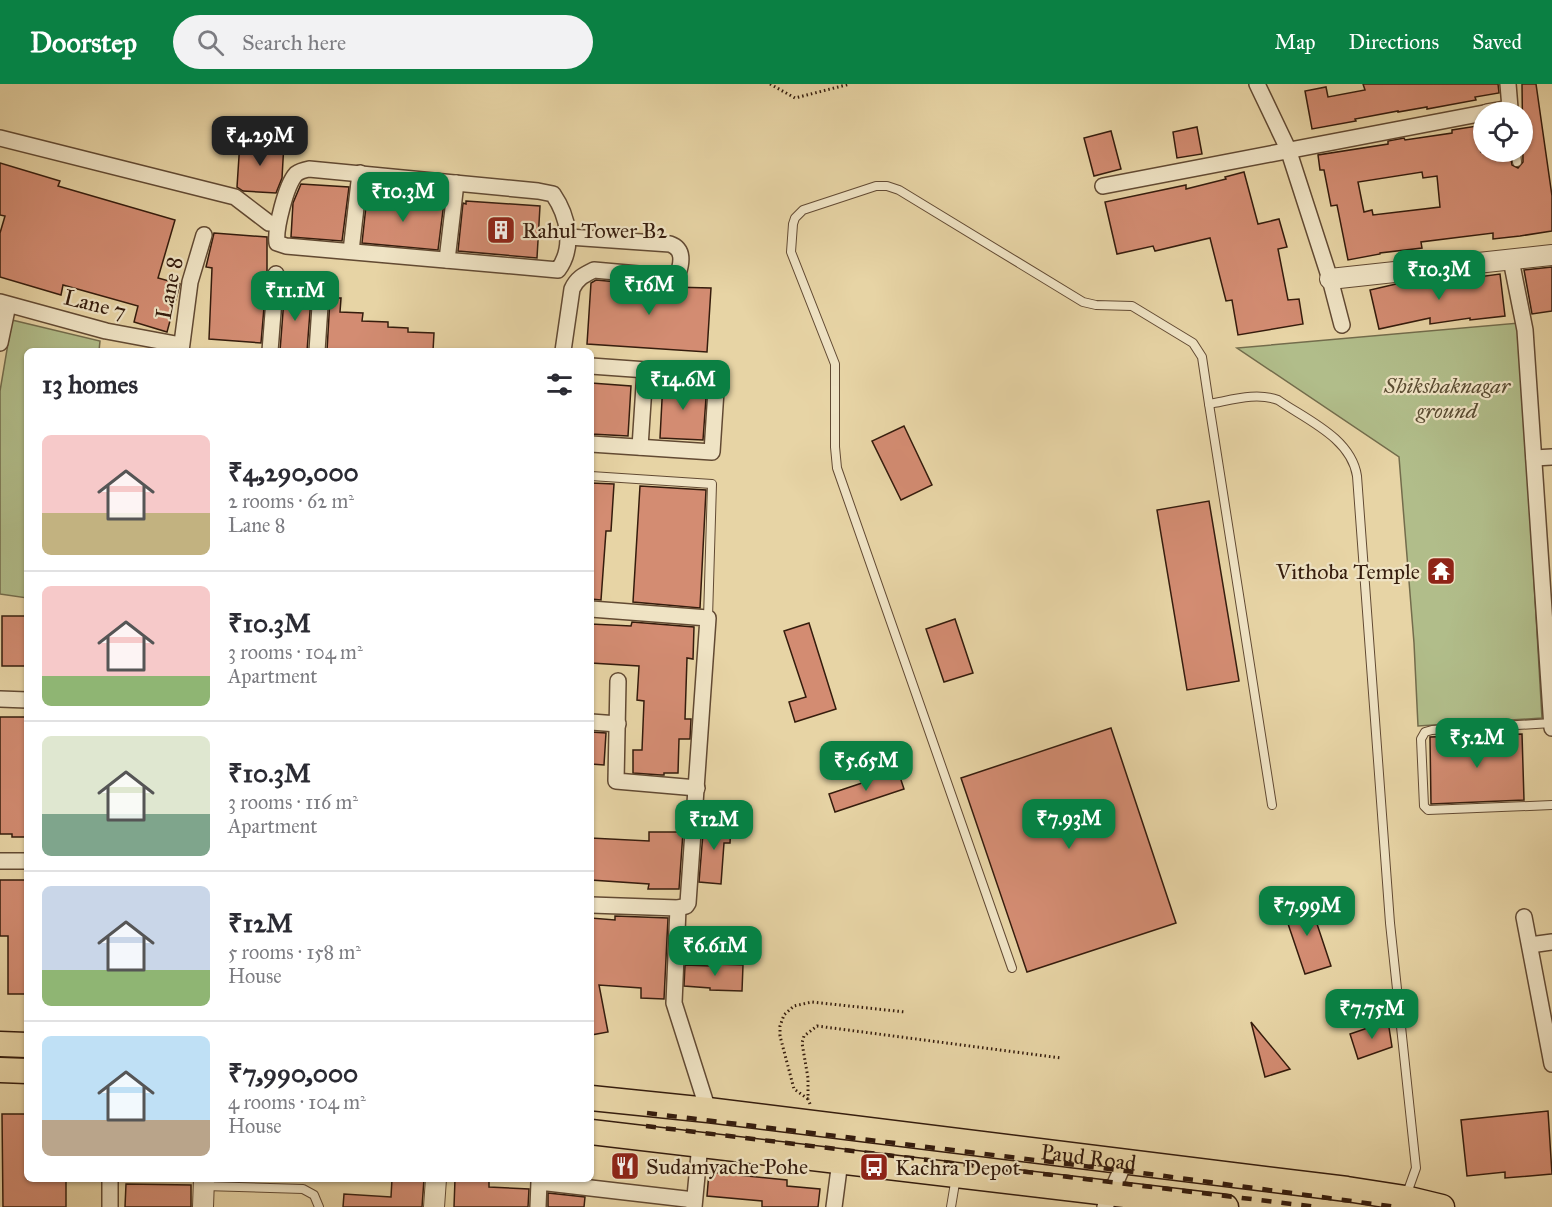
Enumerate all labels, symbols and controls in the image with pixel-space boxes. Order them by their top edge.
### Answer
search box [173,15,593,69]
text: Doorstep [30,25,137,60]
icon: search [194,26,227,59]
text: Search here [242,29,346,56]
text: Map [1275,29,1316,55]
text: Directions [1349,29,1439,55]
text: Saved [1472,29,1522,55]
map controls [1473,102,1533,162]
button: locate [1473,102,1533,162]
pin: ₹4.29M [211,116,309,167]
text: ₹4.29M [226,123,294,147]
pin: ₹10.3M [354,172,452,223]
text: ₹10.3M [371,179,435,203]
building icon: Rahul Tower B2 [485,214,517,246]
place label: Rahul Tower B2 [522,217,668,244]
pin: ₹10.3M [1390,250,1488,301]
street label: Lane 8 [150,254,188,322]
text: ₹10.3M [1407,257,1471,281]
pin: ₹16M [613,265,685,316]
pin: ₹11.1M [246,271,344,322]
text: ₹16M [624,272,674,296]
text: ₹11.1M [265,278,325,302]
street label: Lane 7 [61,283,129,325]
pin: ₹14.6M [634,360,732,411]
text: ₹14.6M [650,367,716,391]
text: 13 homes [42,368,138,400]
icon: filters [543,368,576,401]
park label: Shikshaknagar ground [1383,372,1512,424]
text: ₹4,290,000 [228,456,359,488]
icon: home [90,459,162,531]
text: 2 rooms · 62 m² [228,489,354,513]
text: Lane 8 [228,513,285,537]
temple icon: Vithoba Temple [1425,555,1457,587]
place label: Vithoba Temple [1275,558,1420,585]
text: ₹10.3M [228,607,311,639]
icon: home [90,610,162,682]
text: 3 rooms · 104 m² [228,640,363,664]
text: Apartment [228,664,317,688]
pin: ₹5.2M [1435,718,1519,769]
text: ₹5.2M [1450,725,1504,749]
pin: ₹5.65M [817,741,915,792]
text: ₹5.65M [834,748,898,772]
text: ₹10.3M [228,757,311,789]
icon: home [90,760,162,832]
text: 3 rooms · 116 m² [228,790,358,814]
pin: ₹7.93M [1020,799,1118,850]
pin: ₹12M [678,800,750,851]
text: ₹7.93M [1036,806,1102,830]
text: ₹12M [689,807,739,831]
text: Apartment [228,814,317,838]
pin: ₹7.99M [1258,886,1356,937]
text: ₹7.99M [1273,893,1341,917]
text: ₹12M [228,907,293,939]
icon: home [90,910,162,982]
pin: ₹6.61M [666,926,764,977]
text: ₹6.61M [683,933,747,957]
text: 5 rooms · 158 m² [228,940,361,964]
text: House [228,964,282,988]
pin: ₹7.75M [1323,989,1421,1040]
text: ₹7.75M [1339,996,1405,1020]
text: ₹7,990,000 [228,1057,358,1089]
icon: home [90,1060,162,1132]
text: 4 rooms · 104 m² [228,1090,366,1114]
text: House [228,1114,282,1138]
street label: Paud Road [1039,1138,1138,1176]
restaurant icon: Sudamyache Pohe [609,1150,641,1182]
bus stop icon: Kachra Depot [858,1151,890,1183]
place label: Sudamyache Pohe [646,1153,808,1180]
place label: Kachra Depot [895,1154,1020,1181]

